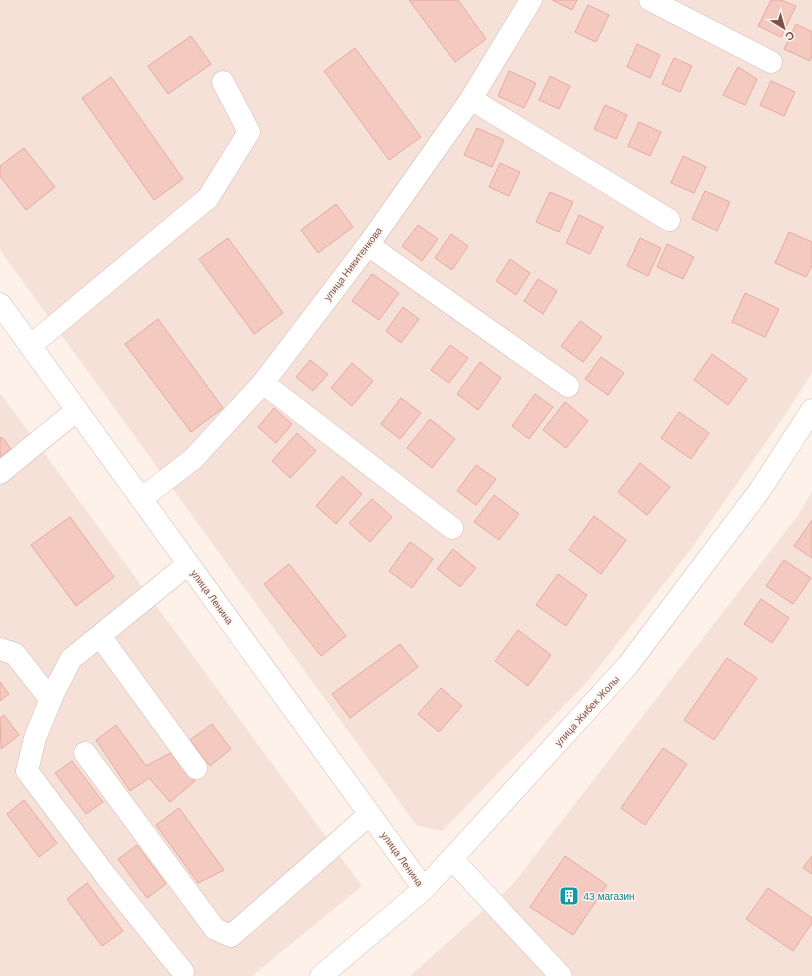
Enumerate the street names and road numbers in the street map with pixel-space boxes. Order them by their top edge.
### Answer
street label: улица Никитенкова [321,224,385,304]
street label: улица Ленина [188,567,236,627]
street label: улица Жибек Жолы [552,673,622,749]
street label: улица Ленина [378,829,426,889]

